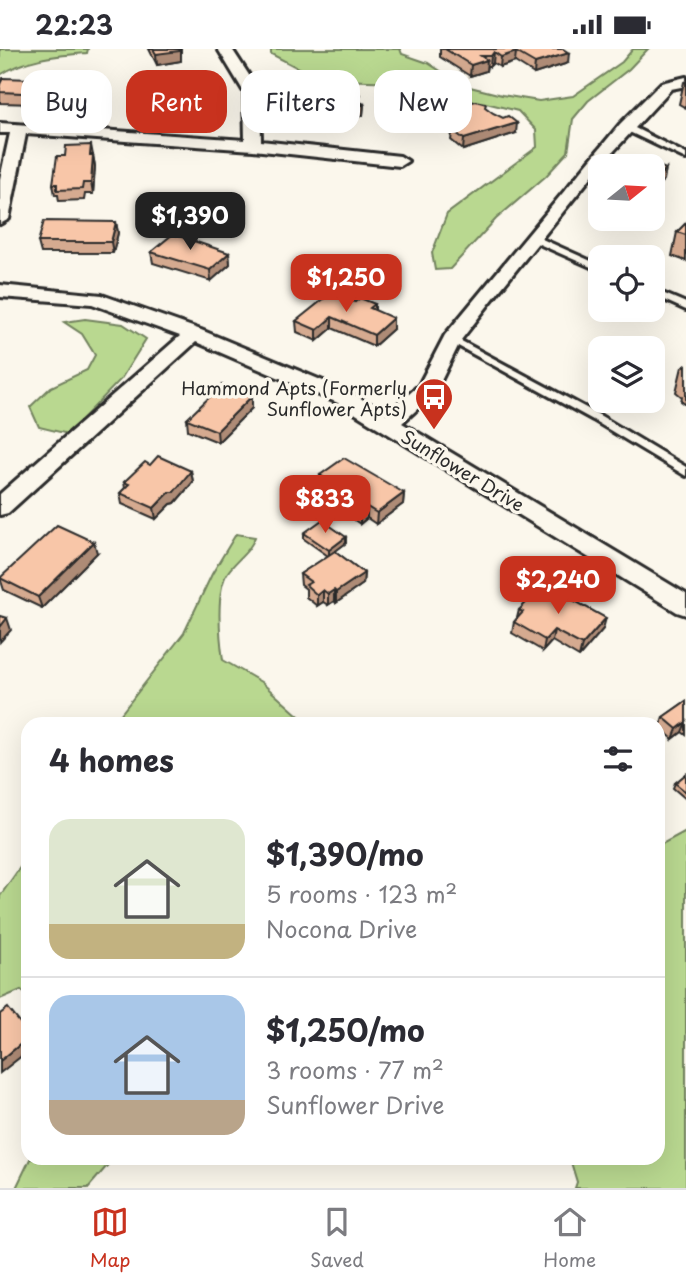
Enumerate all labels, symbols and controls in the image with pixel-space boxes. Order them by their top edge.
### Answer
text: 22:23 [35,5,113,44]
chip: Buy [21,70,112,133]
chip: Rent [126,70,227,133]
chip: Filters [241,70,360,133]
chip: New [374,70,472,133]
north arrow [588,154,665,231]
map controls [588,154,665,413]
pin: $1,390 [133,193,247,252]
text: $1,390 [151,197,229,232]
button: locate [588,245,665,322]
pin: $1,250 [289,254,403,314]
text: $1,250 [307,259,385,294]
button: layers [588,336,665,413]
place label: Hammond Apts (Formerly Sunflower Apts) [181,374,407,422]
bus stop icon: Hammond Apts (Formerly Sunflower Apts) [413,376,455,431]
street label: Sunflower Drive [396,422,530,518]
pin: $833 [284,475,366,535]
text: $833 [296,480,354,515]
pin: $2,240 [501,557,615,616]
text: $2,240 [516,561,600,596]
text: 4 homes [49,737,174,782]
icon: filters [599,740,637,778]
text: $1,390/mo [266,831,424,876]
icon: home [105,847,189,931]
text: 5 rooms · 123 m² [266,876,457,911]
text: Nocona Drive [266,911,417,946]
text: $1,250/mo [266,1007,425,1052]
icon: home [105,1023,189,1107]
text: 3 rooms · 77 m² [266,1052,444,1087]
text: Sunflower Drive [266,1087,444,1122]
tab: Map [90,1203,130,1273]
tab: Saved [310,1203,364,1273]
tab: Home [543,1203,596,1273]

